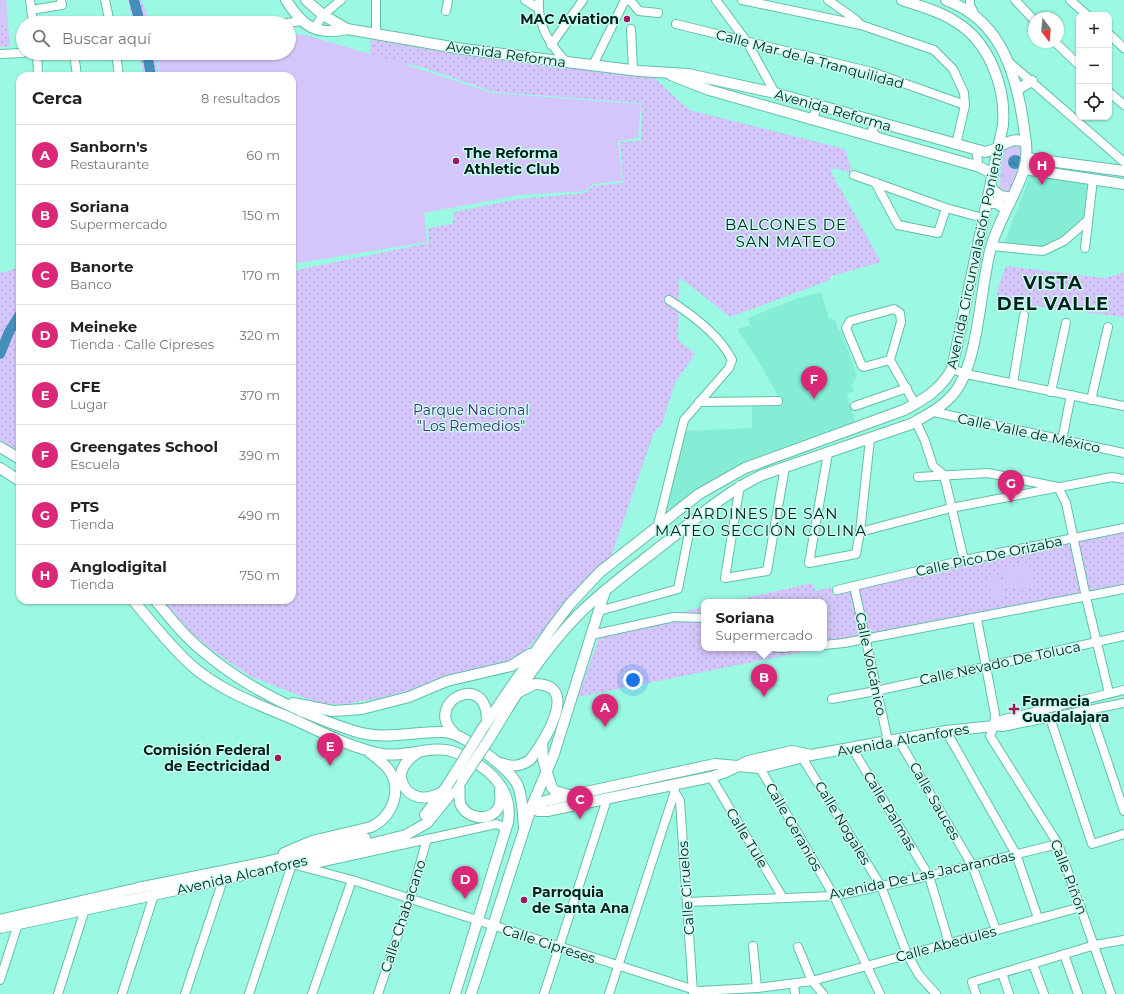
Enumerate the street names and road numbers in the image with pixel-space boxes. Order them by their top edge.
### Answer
street label: Calle Mar de la Tranquilidad [714,25,906,93]
street label: Avenida Reforma [445,37,567,71]
street label: Avenida Reforma [772,85,894,135]
street label: Avenida Circunvalación Poniente [942,141,1008,371]
street label: Calle Valle de México [956,409,1102,457]
street label: Calle Pico De Orizaba [914,532,1064,580]
street label: Calle Volcánico [851,611,891,718]
street label: Calle Nevado De Toluca [918,637,1082,689]
street label: Avenida Alcanfores [836,720,971,760]
street label: Calle Sauces [905,759,965,843]
street label: Calle Palmas [859,768,921,854]
street label: Calle Nogales [811,778,875,868]
street label: Calle Geranios [761,780,827,875]
street label: Calle Tule [722,805,772,871]
street label: Calle Piñón [1046,837,1092,917]
street label: Calle Ciruelos [674,840,698,936]
street label: Avenida De Las Jacarandas [827,846,1017,904]
street label: Avenida Alcanfores [175,851,309,899]
street label: Calle Chabacano [376,857,430,975]
street label: Calle Cipreses [500,920,598,968]
street label: Calle Abedules [894,922,999,966]

